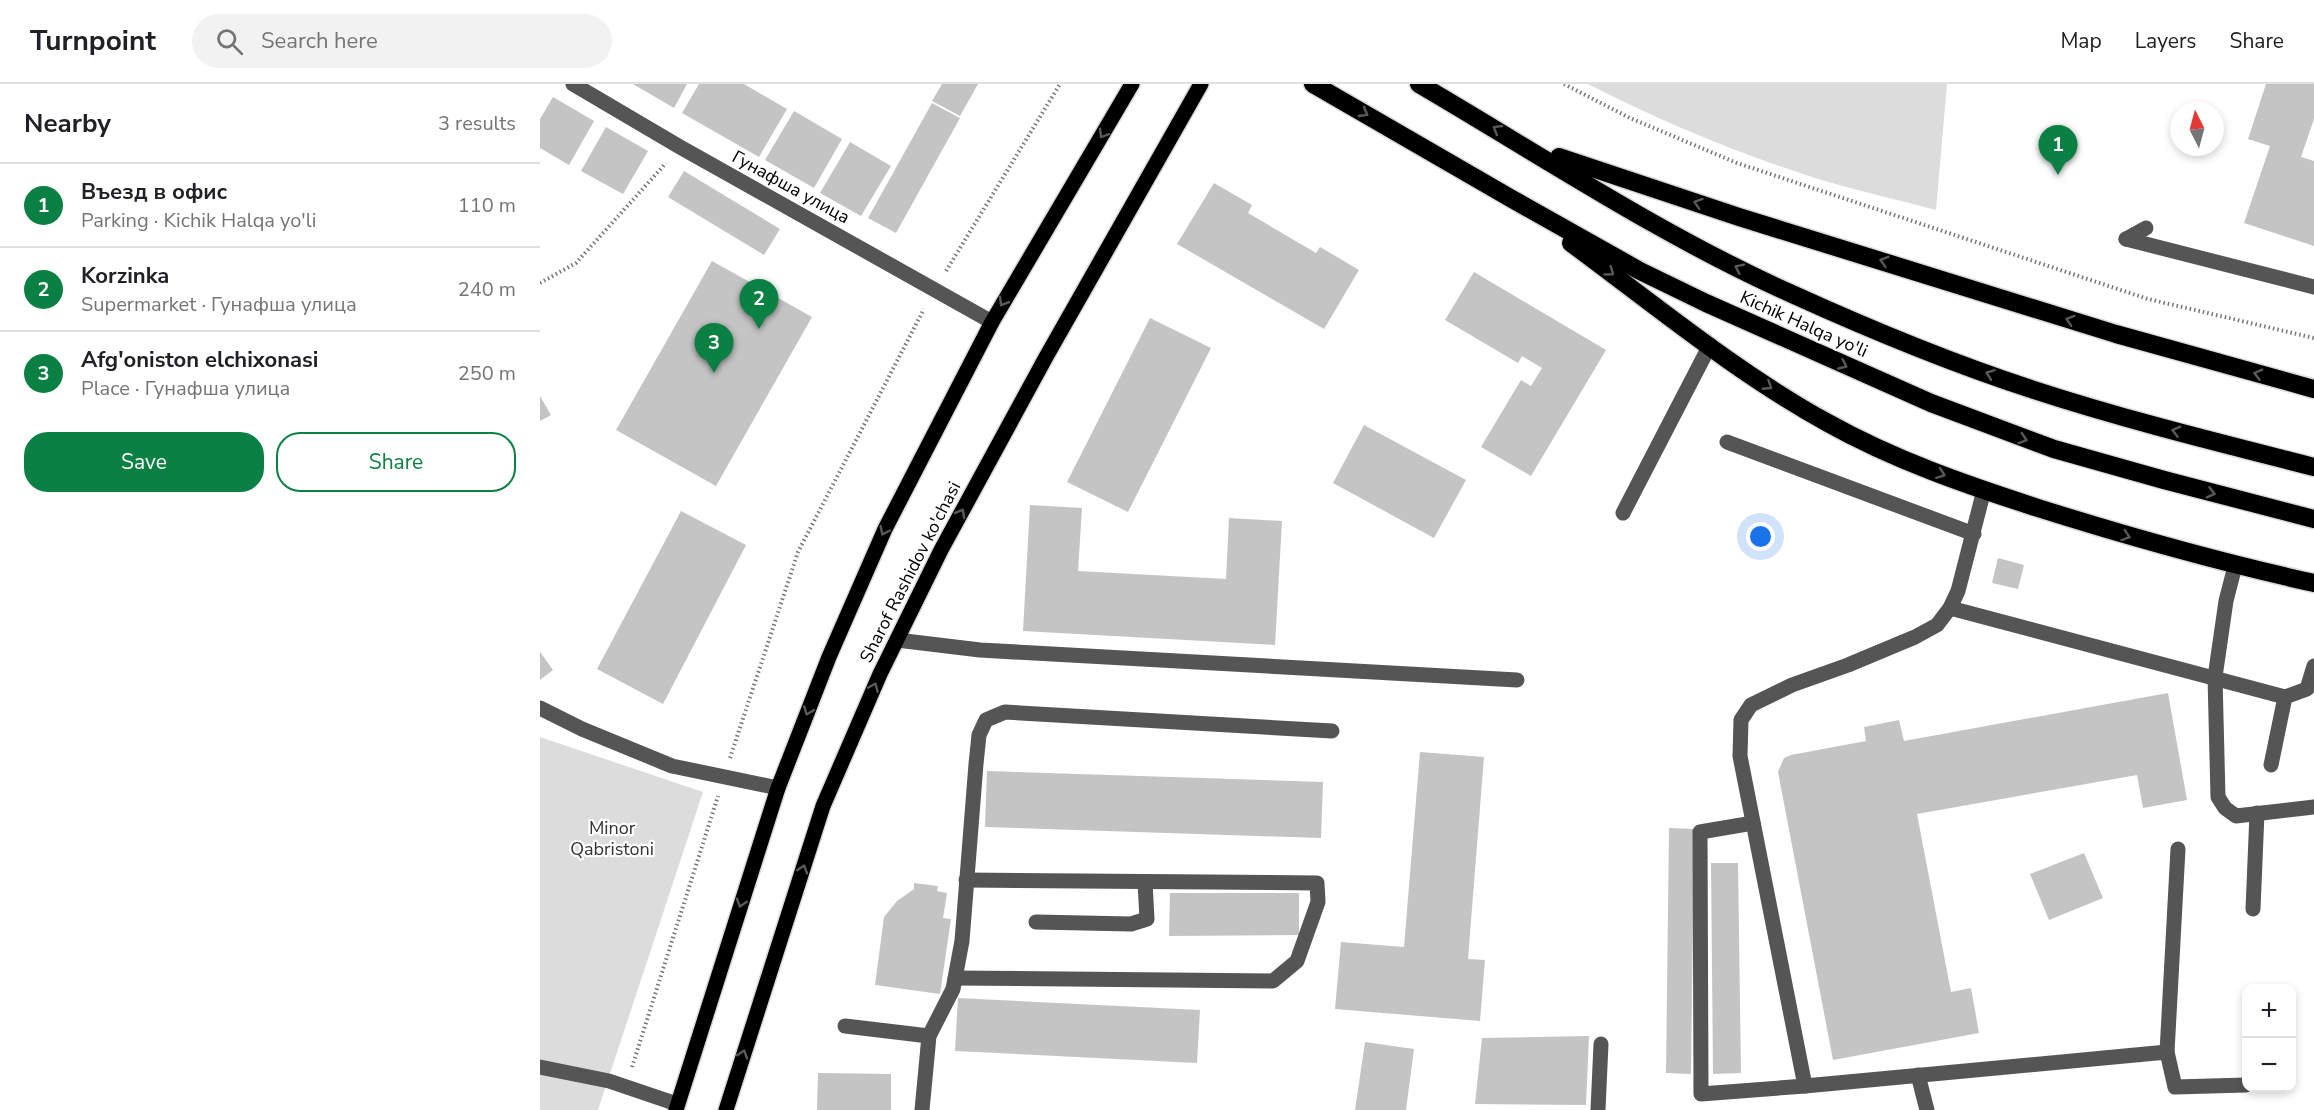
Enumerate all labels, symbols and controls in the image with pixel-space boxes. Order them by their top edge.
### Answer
search box [192,14,612,68]
text: Turnpoint [30,22,156,60]
icon: search [213,25,246,58]
text: Search here [261,26,378,56]
text: Map [2060,27,2102,55]
text: Layers [2135,27,2196,55]
text: Share [2229,27,2284,55]
north arrow [2170,102,2224,156]
text: Nearby [24,106,111,141]
one-way arrow [1358,106,1368,118]
text: 3 results [438,110,516,137]
one-way arrow [1493,125,1503,137]
pin: 1 [2038,126,2078,175]
one-way arrow [1098,128,1110,138]
street label: Гунафша улица [728,145,854,229]
text: Въезд в офис [81,177,227,207]
text: 1 [38,192,50,219]
text: 110 m [458,192,516,219]
one-way arrow [1693,198,1704,211]
text: Parking · Kichik Halqa yo'li [81,207,316,234]
one-way arrow [1879,256,1890,268]
text: Korzinka [81,261,169,291]
one-way arrow [1603,264,1614,275]
one-way arrow [1735,264,1746,275]
text: 2 [38,276,50,303]
text: 240 m [458,276,516,303]
pin: 2 [740,280,778,329]
street label: Kichik Halqa yo'li [1736,285,1872,363]
text: Supermarket · Гунафша улица [81,291,357,318]
one-way arrow [999,296,1011,306]
one-way arrow [2065,315,2076,327]
pin: 3 [694,324,734,373]
text: Afg'oniston elchixonasi [81,345,318,375]
one-way arrow [1837,357,1848,369]
text: 3 [38,360,50,387]
text: 250 m [458,360,516,387]
one-way arrow [2253,368,2263,381]
one-way arrow [1985,369,1996,382]
text: Place · Гунафша улица [81,375,290,402]
one-way arrow [1761,379,1772,390]
one-way arrow [2171,426,2182,438]
button: Save [24,432,264,492]
button: Share [276,432,516,492]
one-way arrow [2017,432,2028,444]
one-way arrow [1935,466,1946,479]
street label: Sharof Rashidov ko'chasi [854,477,966,667]
one-way arrow [2205,486,2215,498]
one-way arrow [954,509,965,519]
your location [1746,522,1775,551]
one-way arrow [880,525,892,536]
one-way arrow [2120,529,2131,541]
one-way arrow [867,683,879,694]
one-way arrow [803,704,815,715]
park label: Minor Qabristoni [570,816,654,861]
one-way arrow [796,864,808,875]
one-way arrow [736,897,748,908]
map controls [2242,984,2296,1092]
button: + [2242,984,2296,1038]
button: − [2242,1038,2296,1092]
one-way arrow [736,1049,749,1060]

